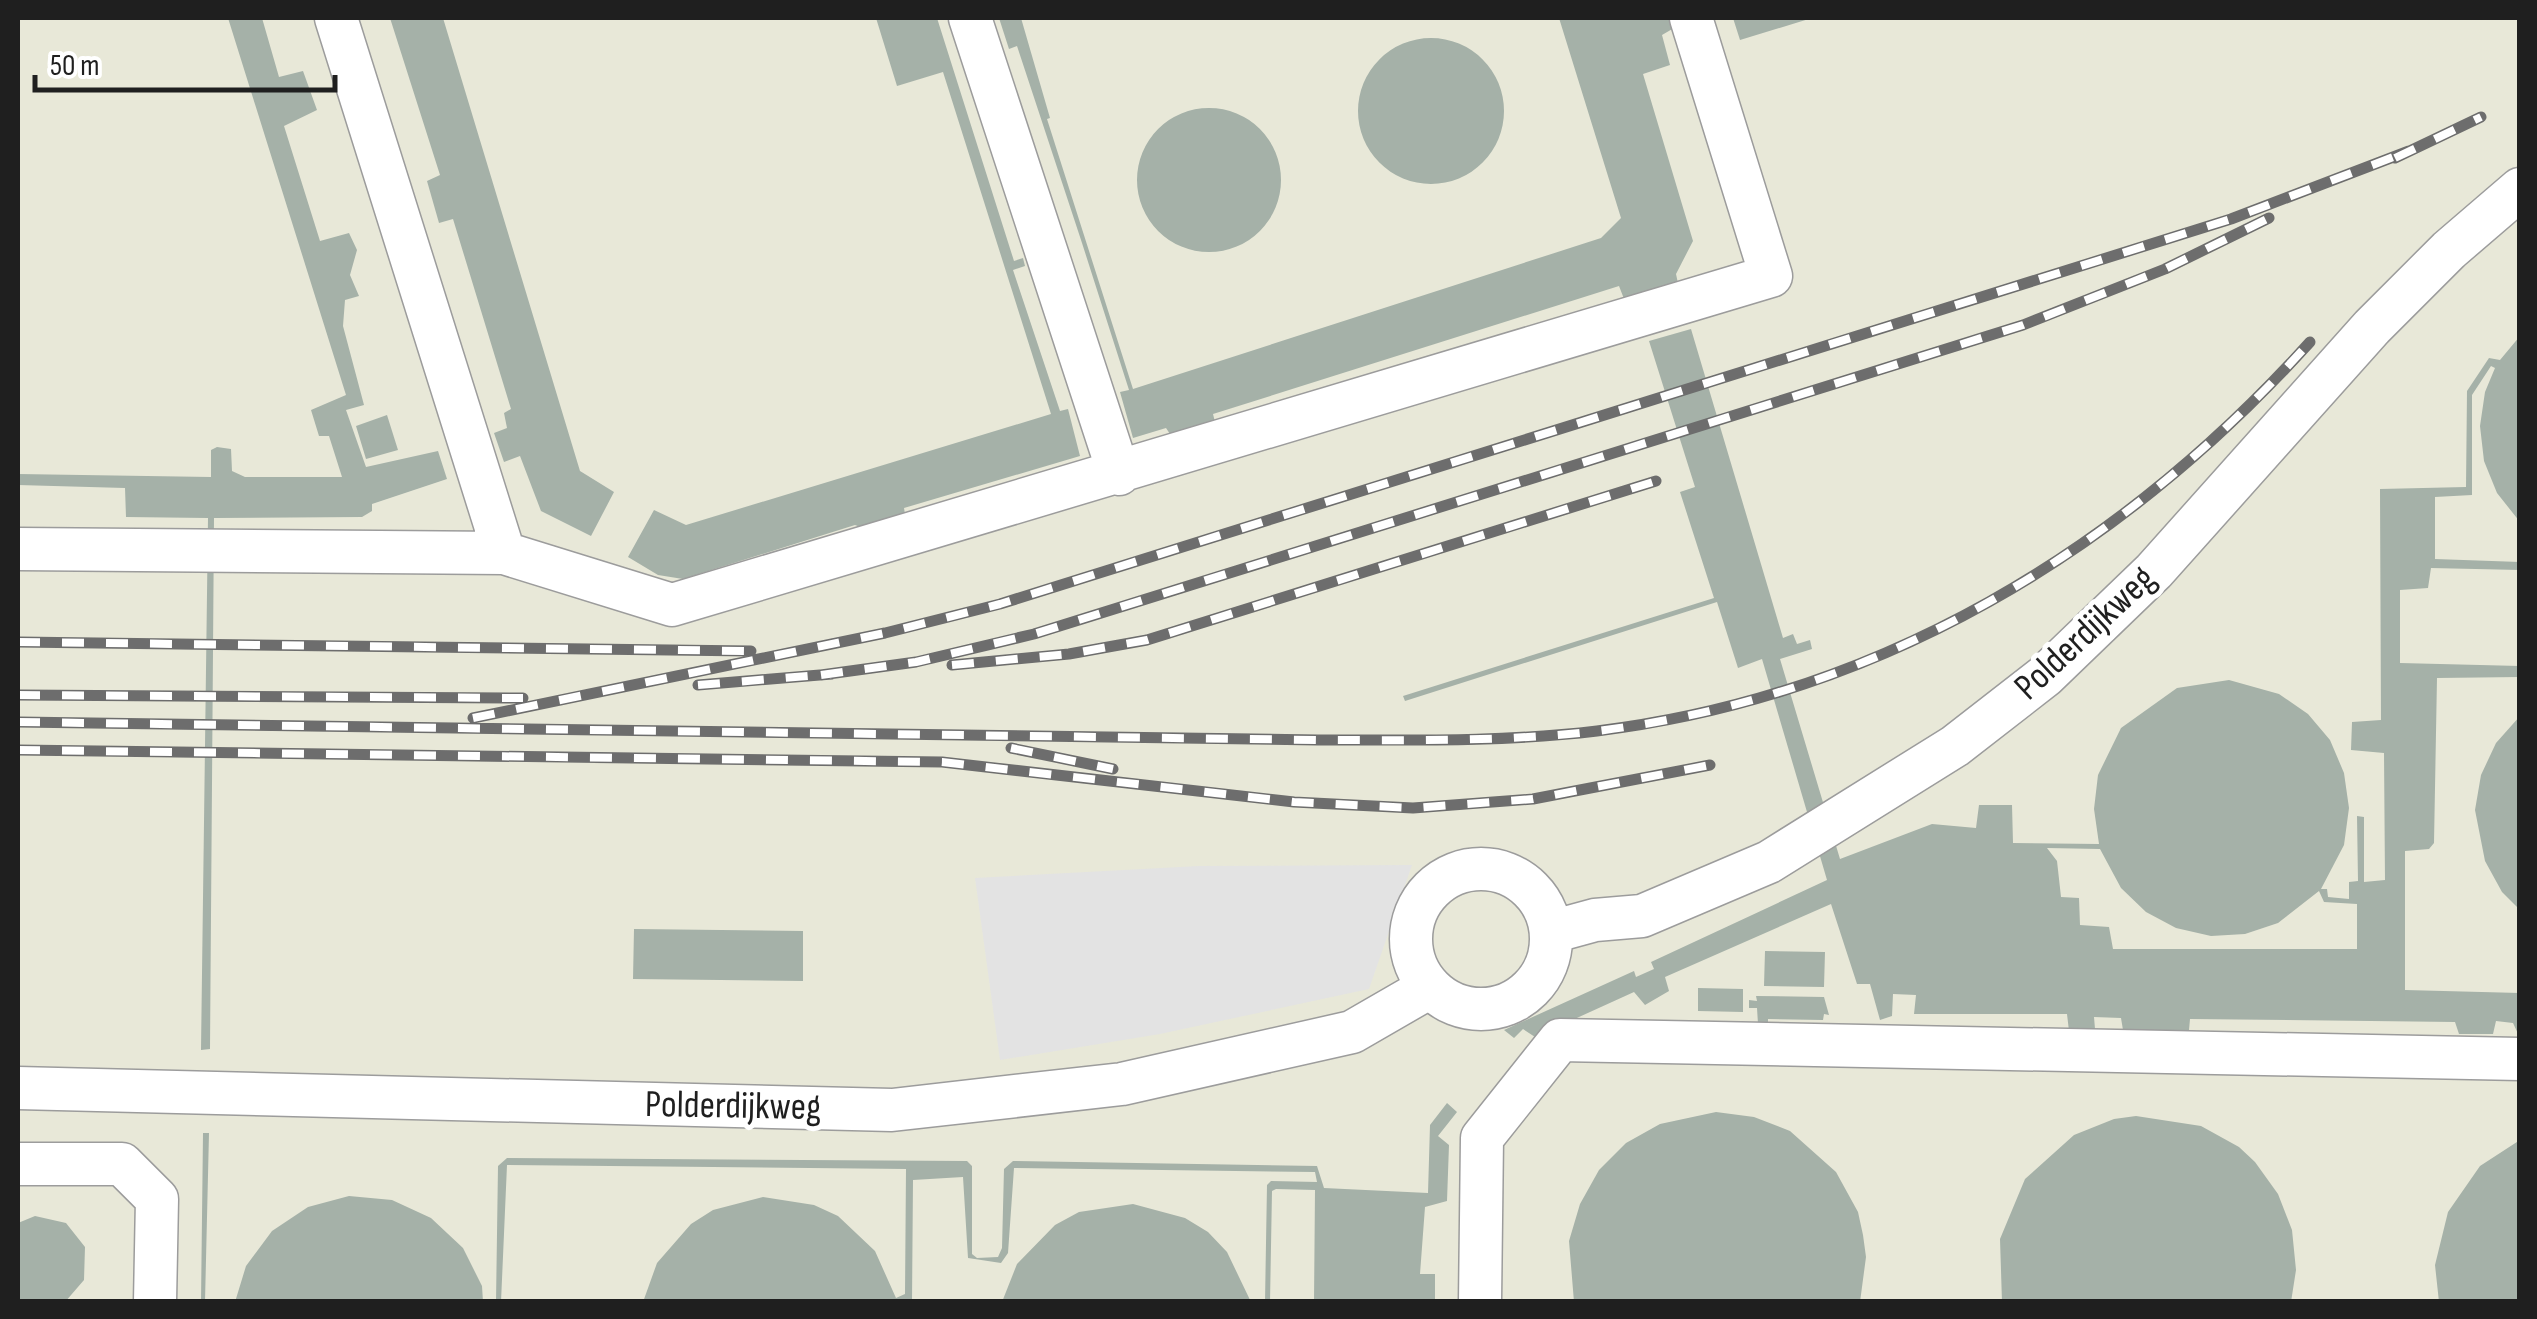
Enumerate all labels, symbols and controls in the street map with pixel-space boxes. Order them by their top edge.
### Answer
scale bar [35,30,335,92]
text: 50 m [50,48,99,84]
street label: Polderdijkweg [2005,556,2165,710]
street label: Polderdijkweg [645,1082,821,1130]

